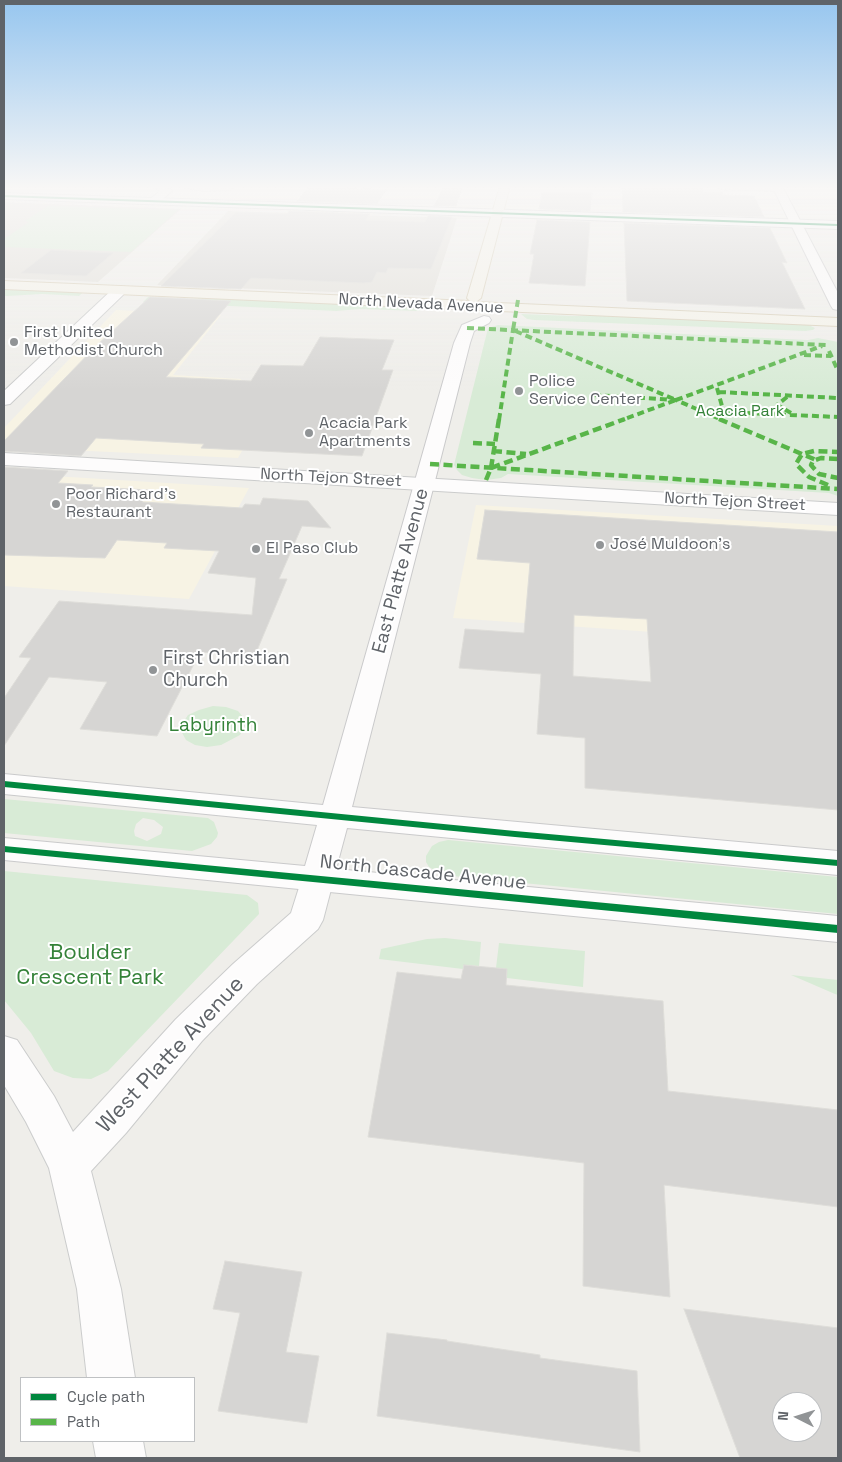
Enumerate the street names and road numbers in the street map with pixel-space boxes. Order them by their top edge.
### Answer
street label: North Nevada Avenue [338,290,504,318]
street label: North Tejon Street [260,465,402,491]
street label: East Platte Avenue [368,486,434,656]
street label: North Tejon Street [664,489,806,515]
street label: North Cascade Avenue [319,851,527,895]
street label: West Platte Avenue [92,971,250,1139]

